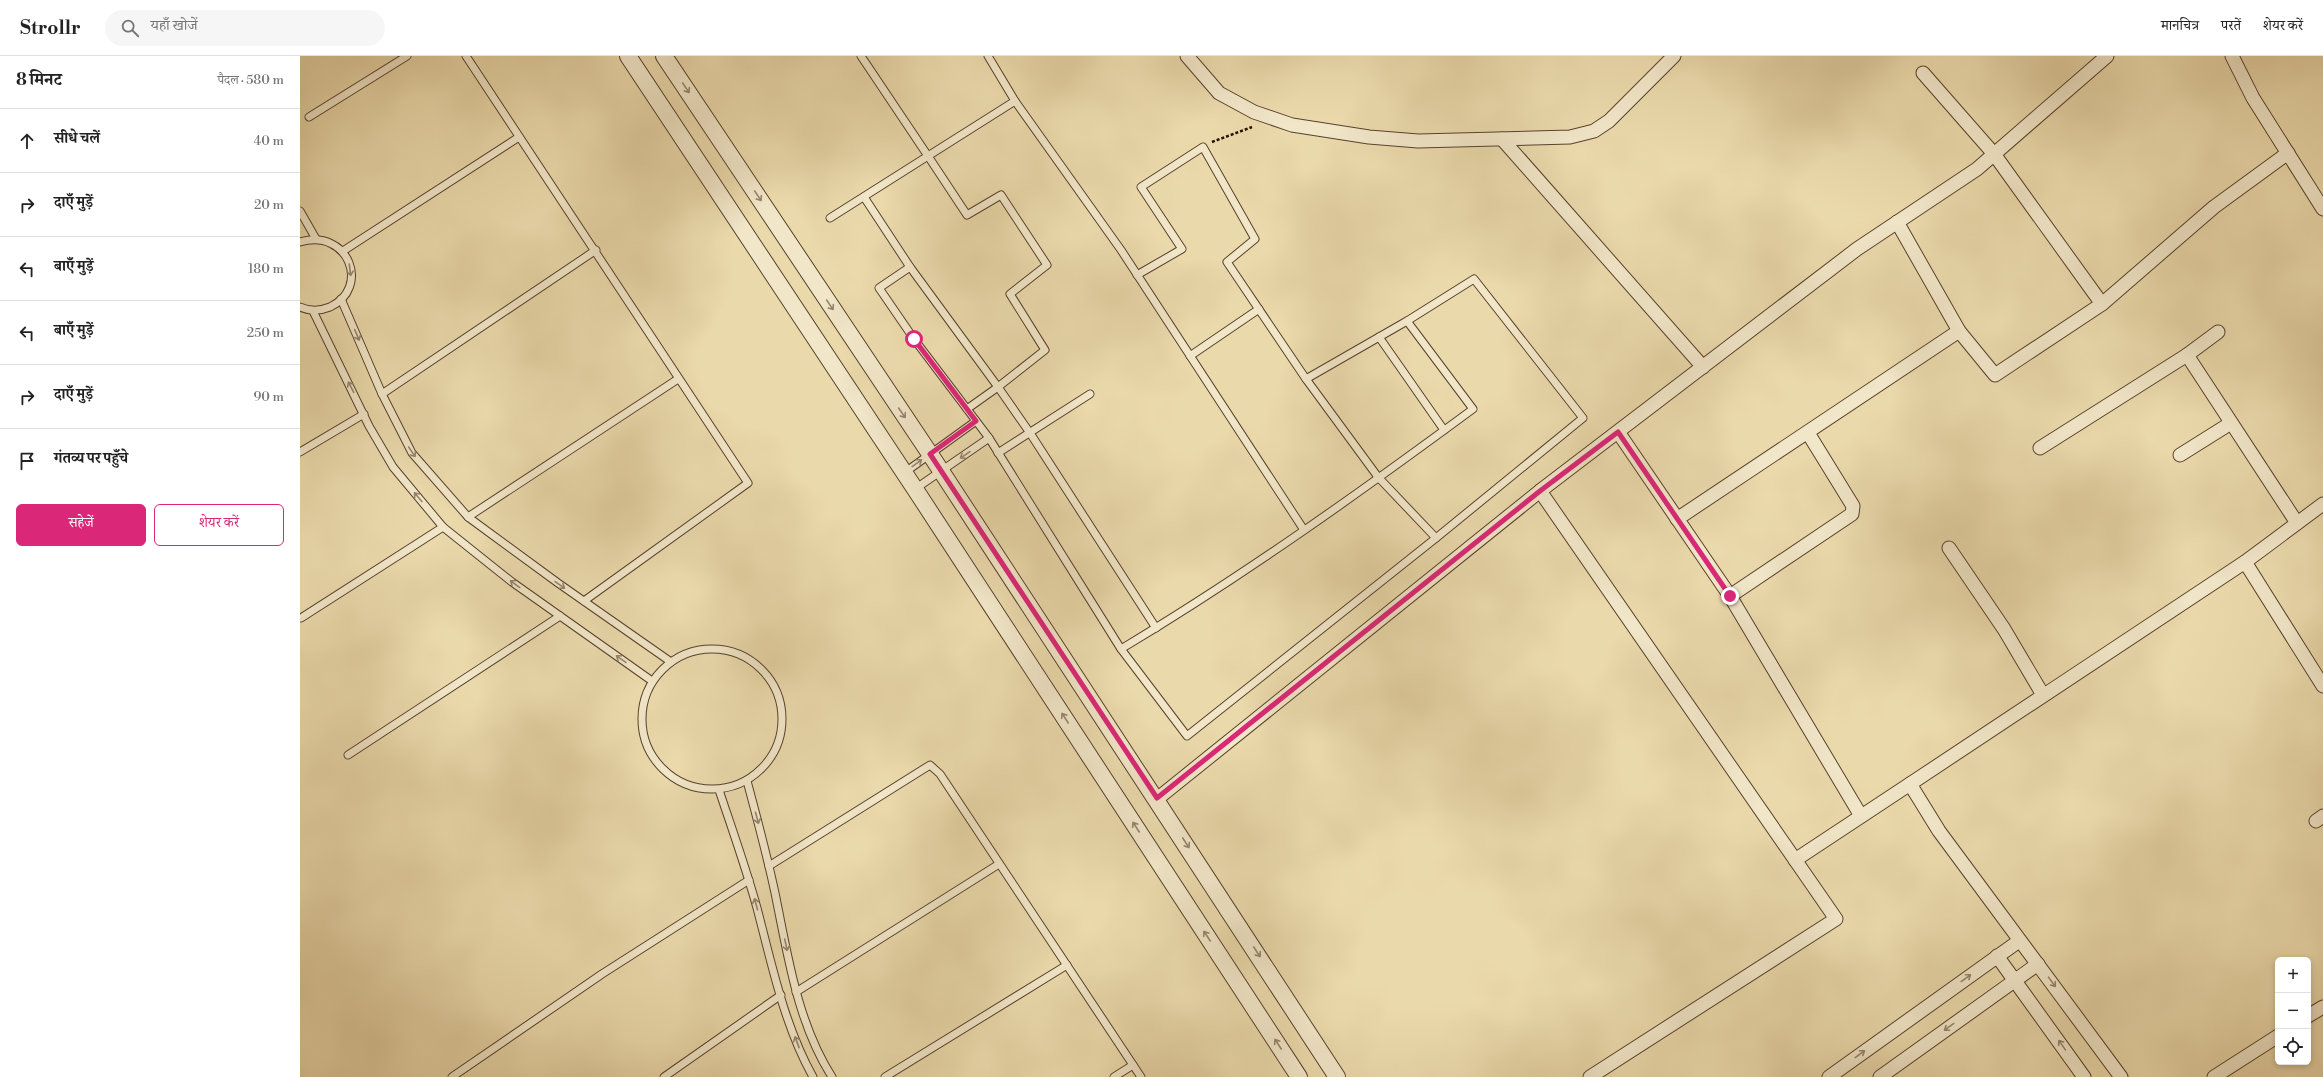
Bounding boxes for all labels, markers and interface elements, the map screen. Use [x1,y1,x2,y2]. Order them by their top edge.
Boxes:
search box [105,10,385,46]
text: Strollr [20,16,81,40]
text: यहाँ खोजें [151,16,198,35]
icon: search [119,17,141,39]
text: मानचित्र [2161,17,2199,35]
text: परतें [2221,17,2241,35]
text: शेयर करें [2263,17,2303,35]
text: 8 मिनट [16,69,62,91]
text: पैदल · 580 m [217,72,284,88]
one-way arrow [682,83,690,94]
text: सीधे चलें [54,129,100,148]
icon: ahead [16,130,38,152]
text: 40 m [254,133,284,149]
one-way arrow [754,191,762,202]
text: दाएँ मुड़ें [54,193,93,212]
icon: right [16,194,38,216]
text: 20 m [254,197,284,213]
text: बाएँ मुड़ें [54,257,94,276]
icon: left [16,258,38,280]
text: 180 m [248,261,284,277]
one-way arrow [346,263,354,276]
one-way arrow [826,299,834,310]
text: बाएँ मुड़ें [54,321,94,340]
icon: left [16,322,38,344]
text: 250 m [247,325,284,341]
one-way arrow [353,328,361,340]
route start [905,330,923,348]
one-way arrow [347,381,354,393]
text: दाएँ मुड़ें [54,385,93,404]
icon: right [16,386,38,408]
text: 90 m [253,389,284,405]
one-way arrow [898,407,907,418]
one-way arrow [409,446,417,458]
text: गंतव्य पर पहुँचे [54,449,128,468]
icon: arrive [16,450,38,472]
one-way arrow [960,451,971,459]
one-way arrow [912,459,923,467]
one-way arrow [414,492,423,503]
button: सहेजें [16,504,146,546]
button: शेयर करें [154,504,284,546]
one-way arrow [509,579,520,588]
one-way arrow [554,581,565,589]
route end [1721,587,1739,605]
one-way arrow [615,655,626,663]
one-way arrow [1061,713,1069,724]
one-way arrow [754,811,761,824]
one-way arrow [1132,822,1140,833]
one-way arrow [1182,837,1190,848]
one-way arrow [752,898,759,911]
one-way arrow [1203,930,1211,941]
one-way arrow [782,938,790,951]
one-way arrow [1253,946,1261,958]
map controls [2275,957,2311,1065]
button: + [2275,957,2311,993]
one-way arrow [1960,974,1971,982]
one-way arrow [2048,976,2056,987]
button: − [2275,993,2311,1029]
one-way arrow [1944,1023,1955,1031]
button: locate [2275,1029,2311,1065]
one-way arrow [792,1036,800,1048]
one-way arrow [1274,1039,1282,1050]
one-way arrow [2058,1040,2066,1051]
one-way arrow [1855,1050,1866,1058]

